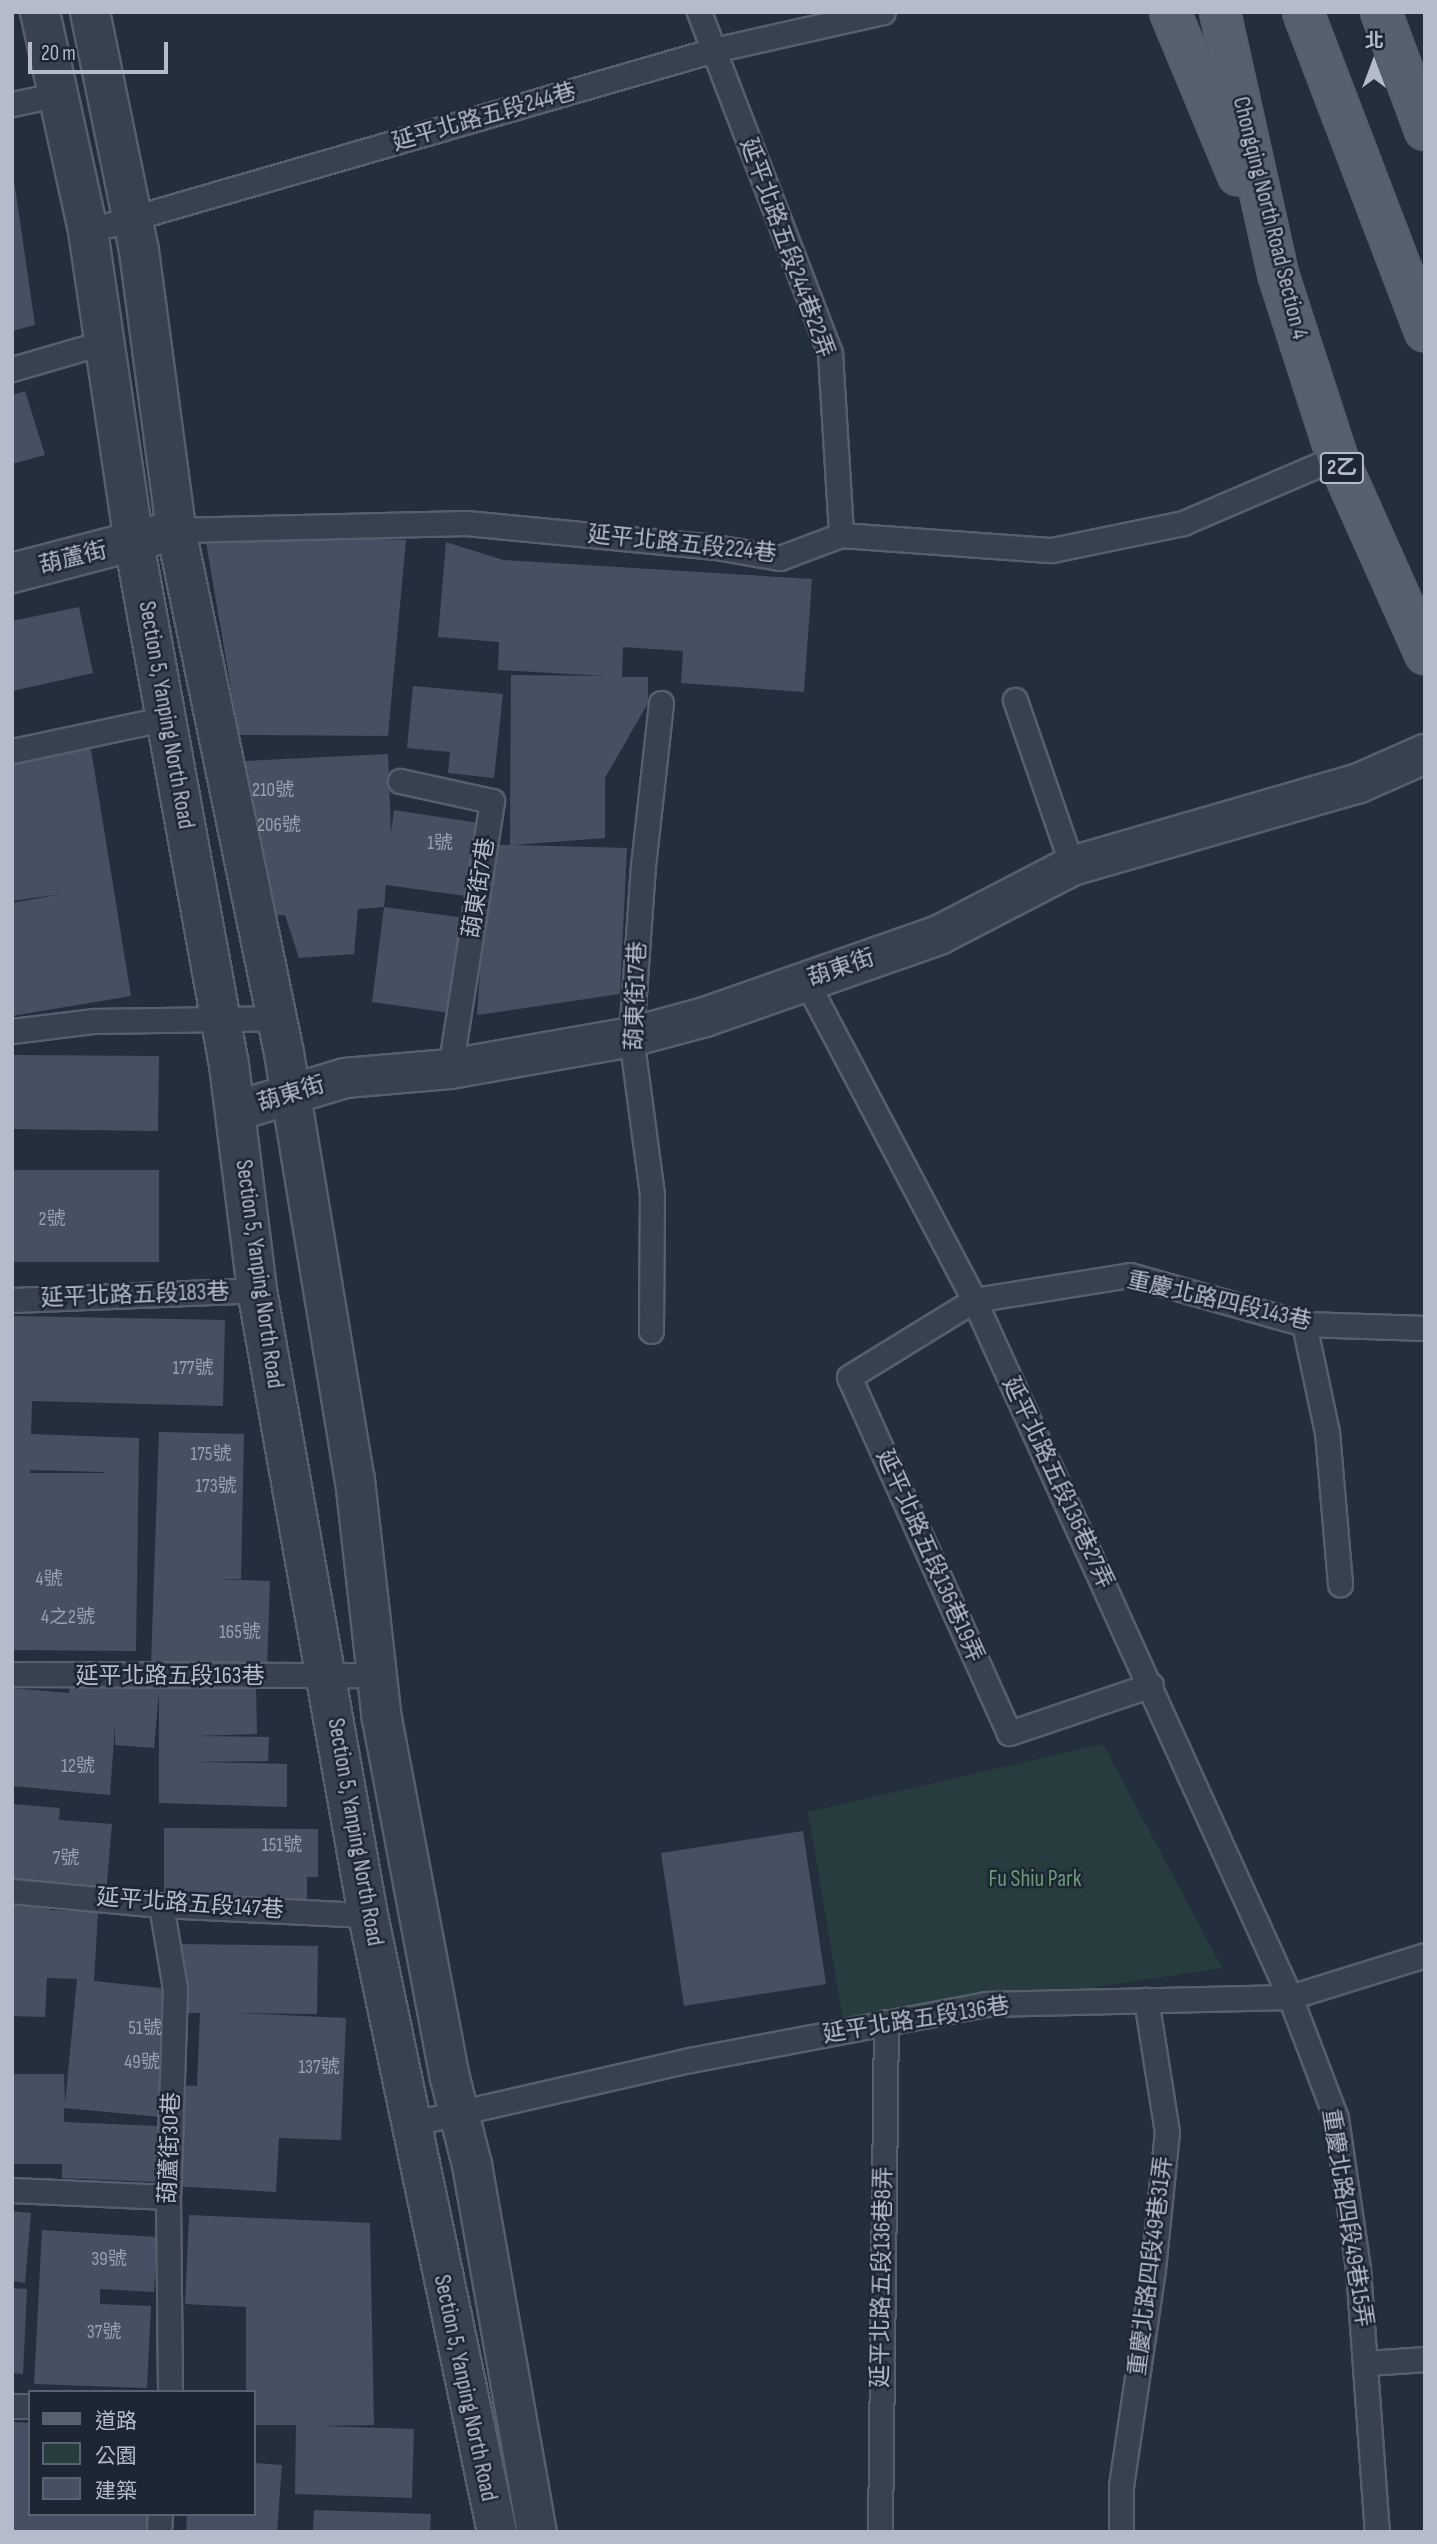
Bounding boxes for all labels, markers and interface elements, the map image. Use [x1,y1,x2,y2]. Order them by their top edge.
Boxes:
scale bar [32,28,172,72]
north arrow [1339,28,1409,98]
text: 北 [1364,30,1384,53]
text: 20 m [41,41,76,66]
street label: 延平北路五段244巷 [389,78,579,156]
street label: Chongqing North Road Section 4 [1227,94,1313,342]
street label: 延平北路五段244巷22弄 [734,134,840,362]
road number: 2乙 [1319,450,1365,486]
street label: 延平北路五段224巷 [586,520,778,568]
street label: 葫蘆街 [36,536,110,580]
street label: Section 5, Yanping North Road [132,599,200,831]
house number: 210號 [252,780,294,802]
house number: 206號 [257,815,301,837]
house number: 1號 [427,833,453,855]
street label: 葫東街7巷 [457,836,501,940]
street label: 葫東街17巷 [620,941,652,1051]
street label: 葫東街 [804,944,878,992]
street label: 葫東街 [254,1071,328,1117]
street label: Section 5, Yanping North Road [229,1158,289,1390]
house number: 2號 [39,1209,65,1231]
street label: 重慶北路四段143巷 [1124,1266,1314,1336]
street label: 延平北路五段183巷 [40,1278,230,1312]
house number: 177號 [173,1358,213,1380]
street label: 延平北路五段136巷27弄 [997,1373,1119,1593]
house number: 175號 [191,1444,231,1466]
street label: 延平北路五段136巷19弄 [871,1445,989,1667]
house number: 173號 [195,1476,237,1498]
house number: 4號 [36,1569,62,1591]
house number: 4之2號 [41,1607,95,1629]
house number: 165號 [219,1622,261,1644]
street label: 延平北路五段163巷 [76,1662,264,1690]
street label: Section 5, Yanping North Road [321,1716,389,1948]
house number: 12號 [61,1756,95,1778]
house number: 151號 [262,1835,302,1857]
house number: 7號 [53,1848,79,1870]
park label: Fu Shiu Park [989,1865,1081,1893]
street label: 延平北路五段147巷 [95,1884,285,1924]
street label: 延平北路五段136巷 [821,1992,1011,2048]
house number: 51號 [128,2018,162,2040]
house number: 49號 [124,2052,160,2074]
house number: 137號 [298,2057,340,2079]
street label: 葫蘆街30巷 [154,2092,186,2204]
street label: 重慶北路四段49巷15弄 [1316,2107,1378,2329]
street label: 重慶北路四段49巷31弄 [1124,2154,1178,2378]
street label: 延平北路五段136巷8弄 [866,2166,898,2388]
house number: 39號 [91,2249,127,2271]
street label: Section 5, Yanping North Road [428,2272,502,2504]
house number: 37號 [87,2322,121,2344]
legend [28,2390,256,2516]
text: 道路 [95,2409,137,2434]
text: 公園 [95,2444,137,2469]
text: 建築 [95,2479,137,2504]

